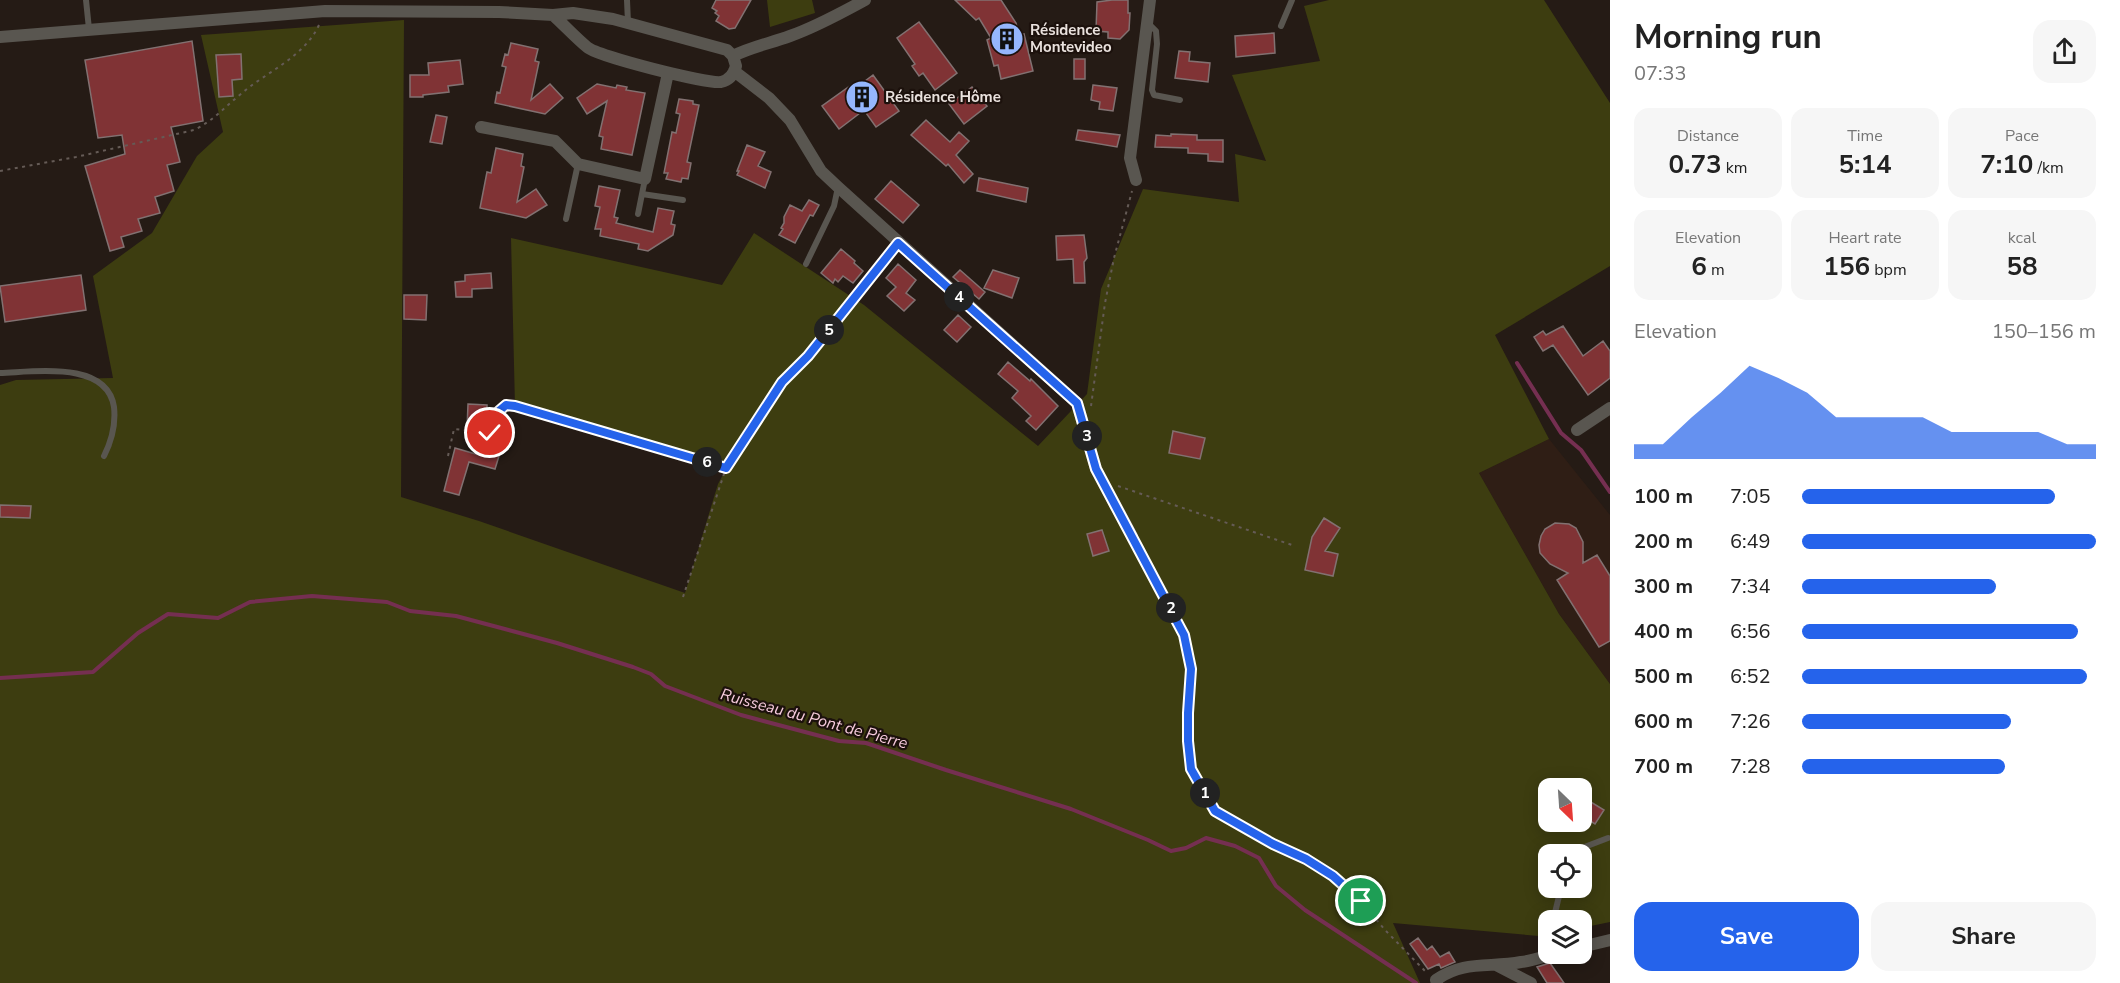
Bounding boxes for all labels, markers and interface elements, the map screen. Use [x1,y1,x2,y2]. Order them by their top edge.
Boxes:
text: Morning run [1634,15,1822,60]
place label: Résidence Montevideo [1030,20,1112,57]
button: share [2033,20,2096,83]
building icon: Résidence Montevideo [989,21,1025,57]
text: 07:33 [1634,60,1687,87]
building icon: Résidence Hôme [844,79,880,115]
place label: Résidence Hôme [885,87,1001,107]
text: Distance [1677,125,1739,147]
text: Time [1847,125,1883,147]
text: Pace [2005,125,2039,147]
text: 0.73 [1668,147,1722,182]
text: 5:14 [1838,147,1892,182]
text: 7:10 [1980,147,2033,182]
text: km [1722,157,1748,179]
text: /km [2033,157,2064,179]
text: Elevation [1675,227,1741,249]
text: Heart rate [1828,227,1902,249]
text: kcal [2008,227,2036,249]
text: 6 [1691,249,1707,284]
text: 156 [1823,249,1870,284]
text: 58 [2006,249,2038,284]
text: m [1707,259,1725,281]
text: bpm [1870,259,1907,281]
pin: 4 [944,282,974,312]
text: 4 [954,286,964,308]
pin: 5 [814,315,844,345]
text: Elevation [1634,318,1717,345]
text: 150–156 m [1992,318,2096,345]
text: 5 [824,319,834,341]
pin [464,407,515,458]
icon: check [473,416,506,449]
pin: 3 [1072,421,1102,451]
text: 3 [1082,425,1092,447]
pin: 6 [692,447,722,477]
text: 6 [702,451,712,473]
text: 100 m [1634,483,1693,510]
text: 7:05 [1730,483,1771,510]
text: 200 m [1634,528,1693,555]
text: 6:49 [1730,528,1771,555]
text: 300 m [1634,573,1693,600]
text: 7:34 [1730,573,1771,600]
pin: 2 [1156,593,1186,623]
text: 2 [1166,597,1176,619]
text: 400 m [1634,618,1693,645]
text: 6:56 [1730,618,1771,645]
text: 500 m [1634,663,1693,690]
text: 6:52 [1730,663,1771,690]
water label: Ruisseau du Pont de Pierre [718,683,910,755]
text: 600 m [1634,708,1693,735]
text: 7:26 [1730,708,1771,735]
text: 700 m [1634,753,1693,780]
text: 7:28 [1730,753,1771,780]
pin: 1 [1190,778,1220,808]
north arrow [1538,778,1592,832]
map controls [1538,778,1592,964]
text: 1 [1200,782,1210,804]
button: locate [1538,844,1592,898]
pin [1335,875,1386,926]
icon: arrive [1344,884,1377,917]
button: Save [1634,902,1859,971]
button: Share [1871,902,2096,971]
button: layers [1538,910,1592,964]

